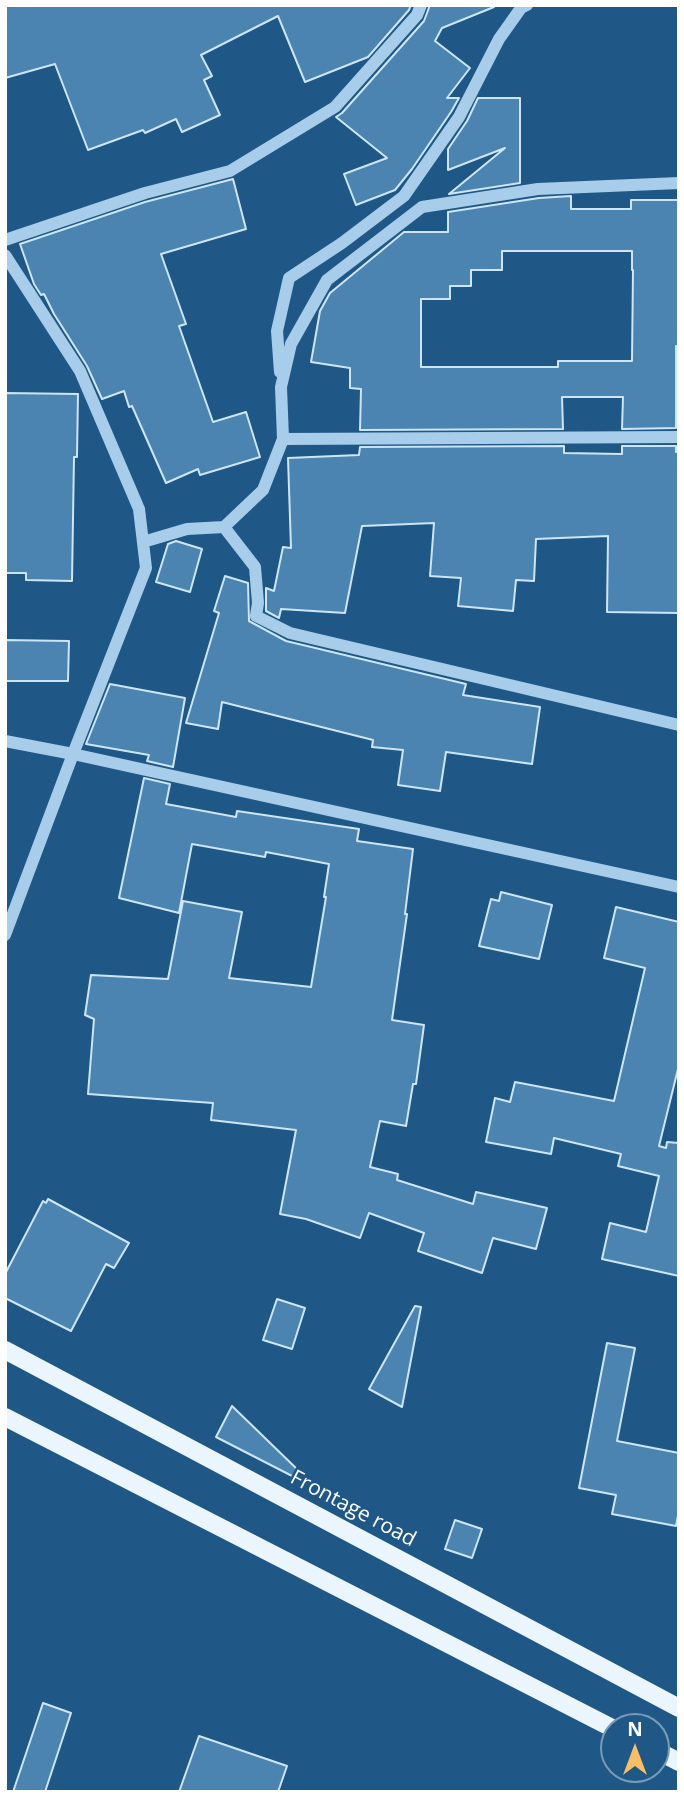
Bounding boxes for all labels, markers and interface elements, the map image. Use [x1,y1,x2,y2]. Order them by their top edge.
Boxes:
street label: Frontage road [286,1465,420,1553]
north arrow [600,1713,670,1783]
text: N [627,1716,643,1742]

